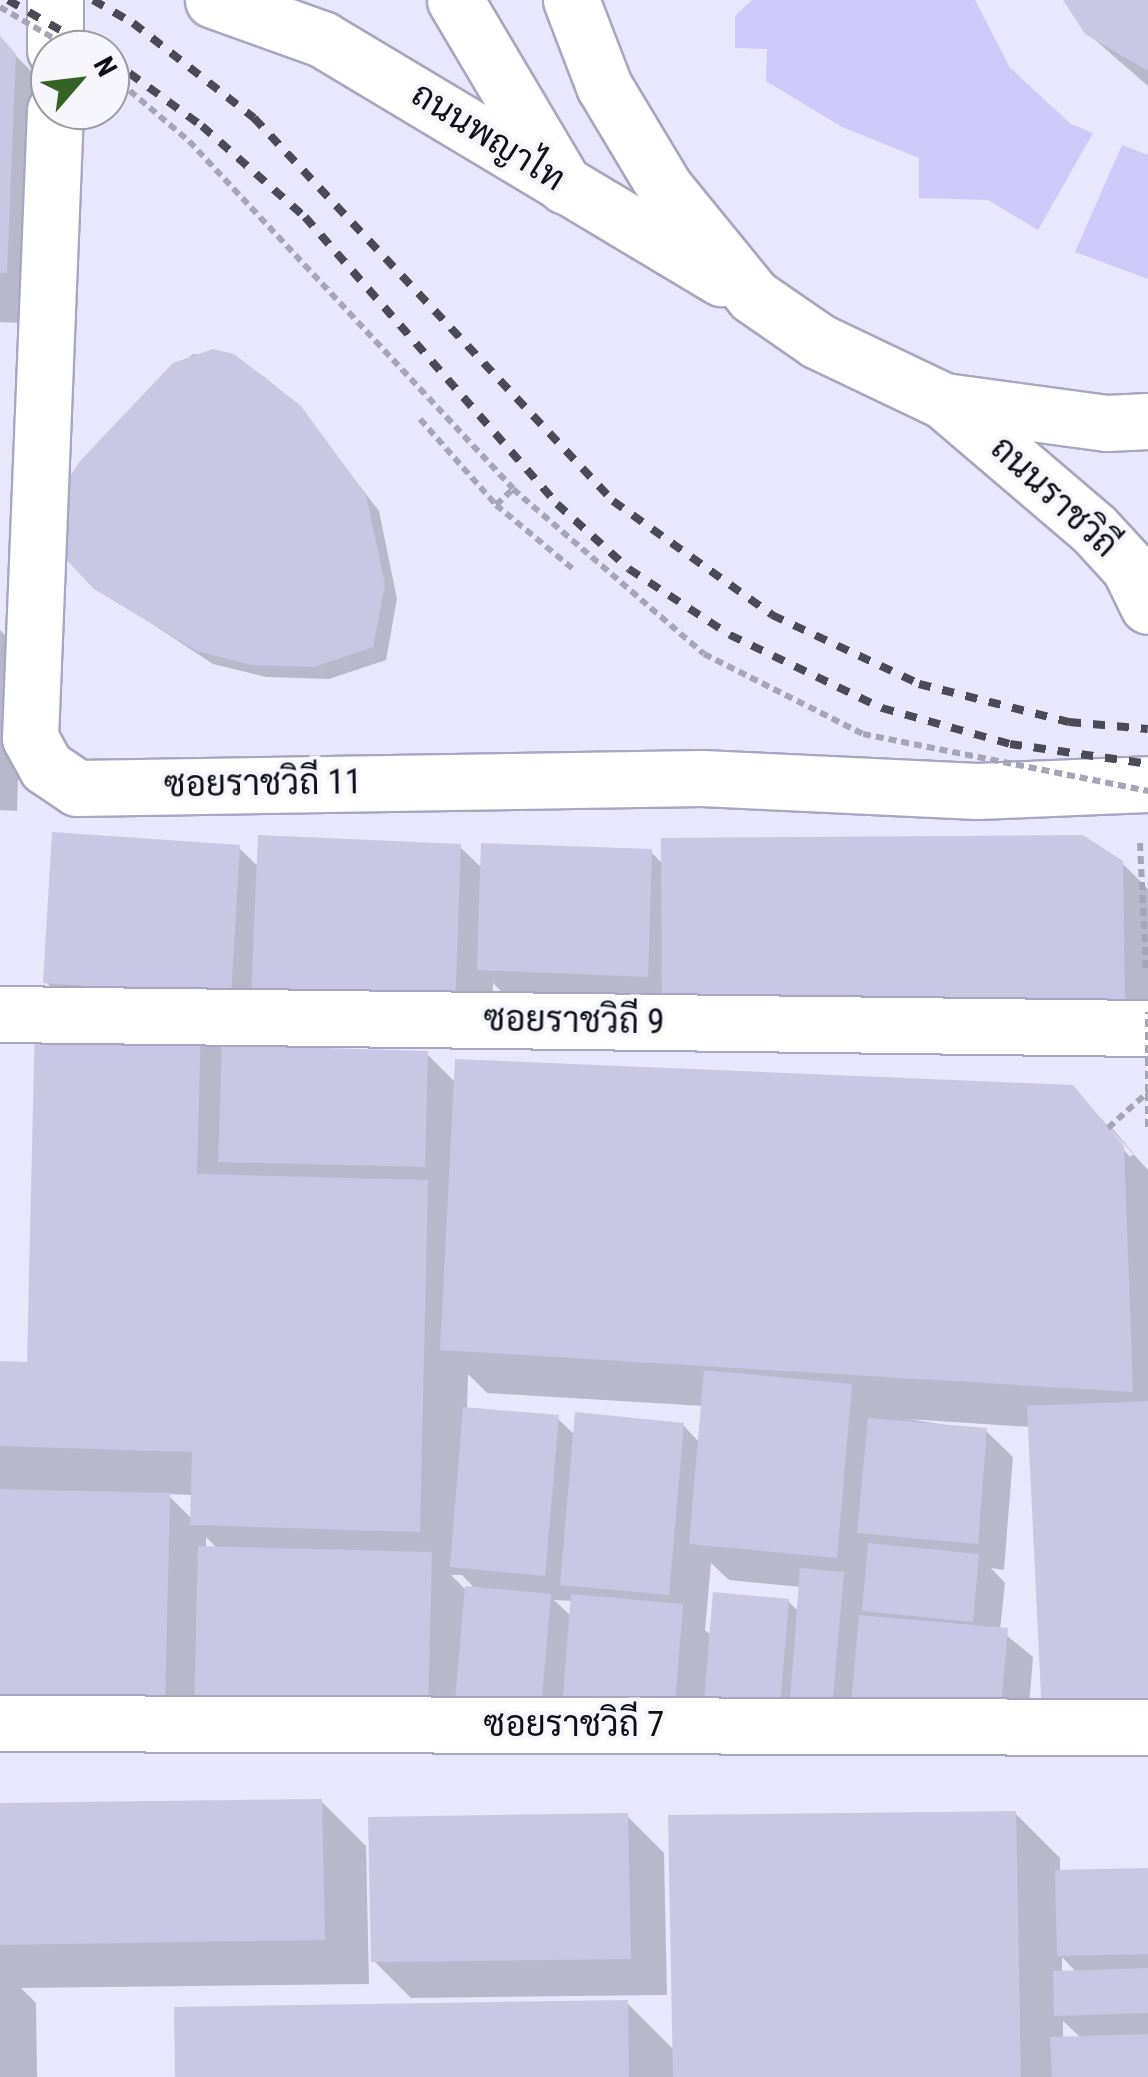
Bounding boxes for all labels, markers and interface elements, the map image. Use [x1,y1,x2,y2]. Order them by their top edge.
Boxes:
north arrow [30,30,130,130]
text: N [87,51,124,82]
street label: ถนนพญาไท [404,73,572,201]
street label: ถนนราชวิถี [982,428,1126,566]
street label: ซอยราชวิถี 11 [164,761,362,807]
street label: ซอยราชวิถี 9 [483,998,665,1044]
street label: ซอยราชวิถี 7 [484,1704,664,1746]

